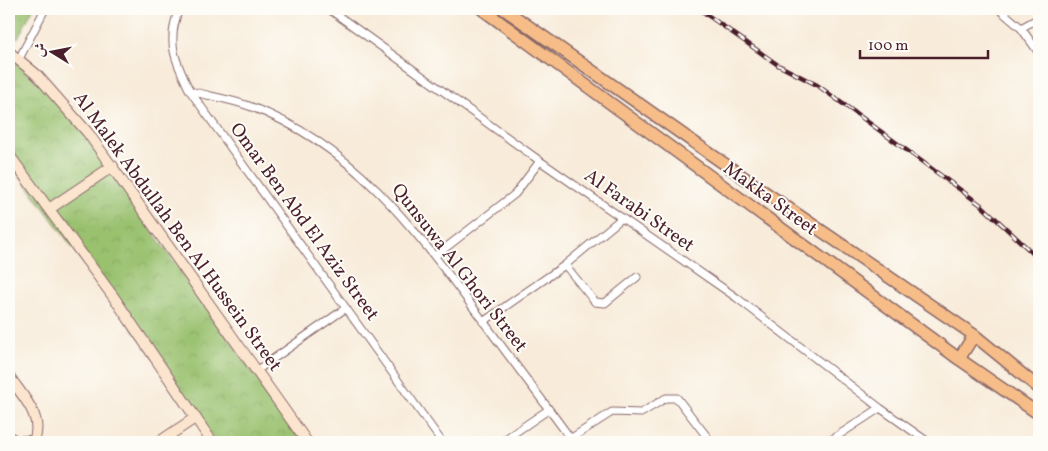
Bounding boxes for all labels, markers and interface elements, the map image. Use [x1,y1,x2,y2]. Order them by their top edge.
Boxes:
north arrow [28,28,78,78]
scale bar [860,28,988,60]
text: 100 m [868,36,908,57]
text: ش [30,41,51,58]
street label: Al Malek Abdullah Ben Al Hussein Street [67,87,288,377]
street label: Omar Ben Abd El Aziz Street [223,118,385,327]
street label: Makka Street [717,156,823,242]
street label: Al Farabi Street [579,163,700,259]
street label: Qunsuwa Al Ghori Street [385,178,533,358]

